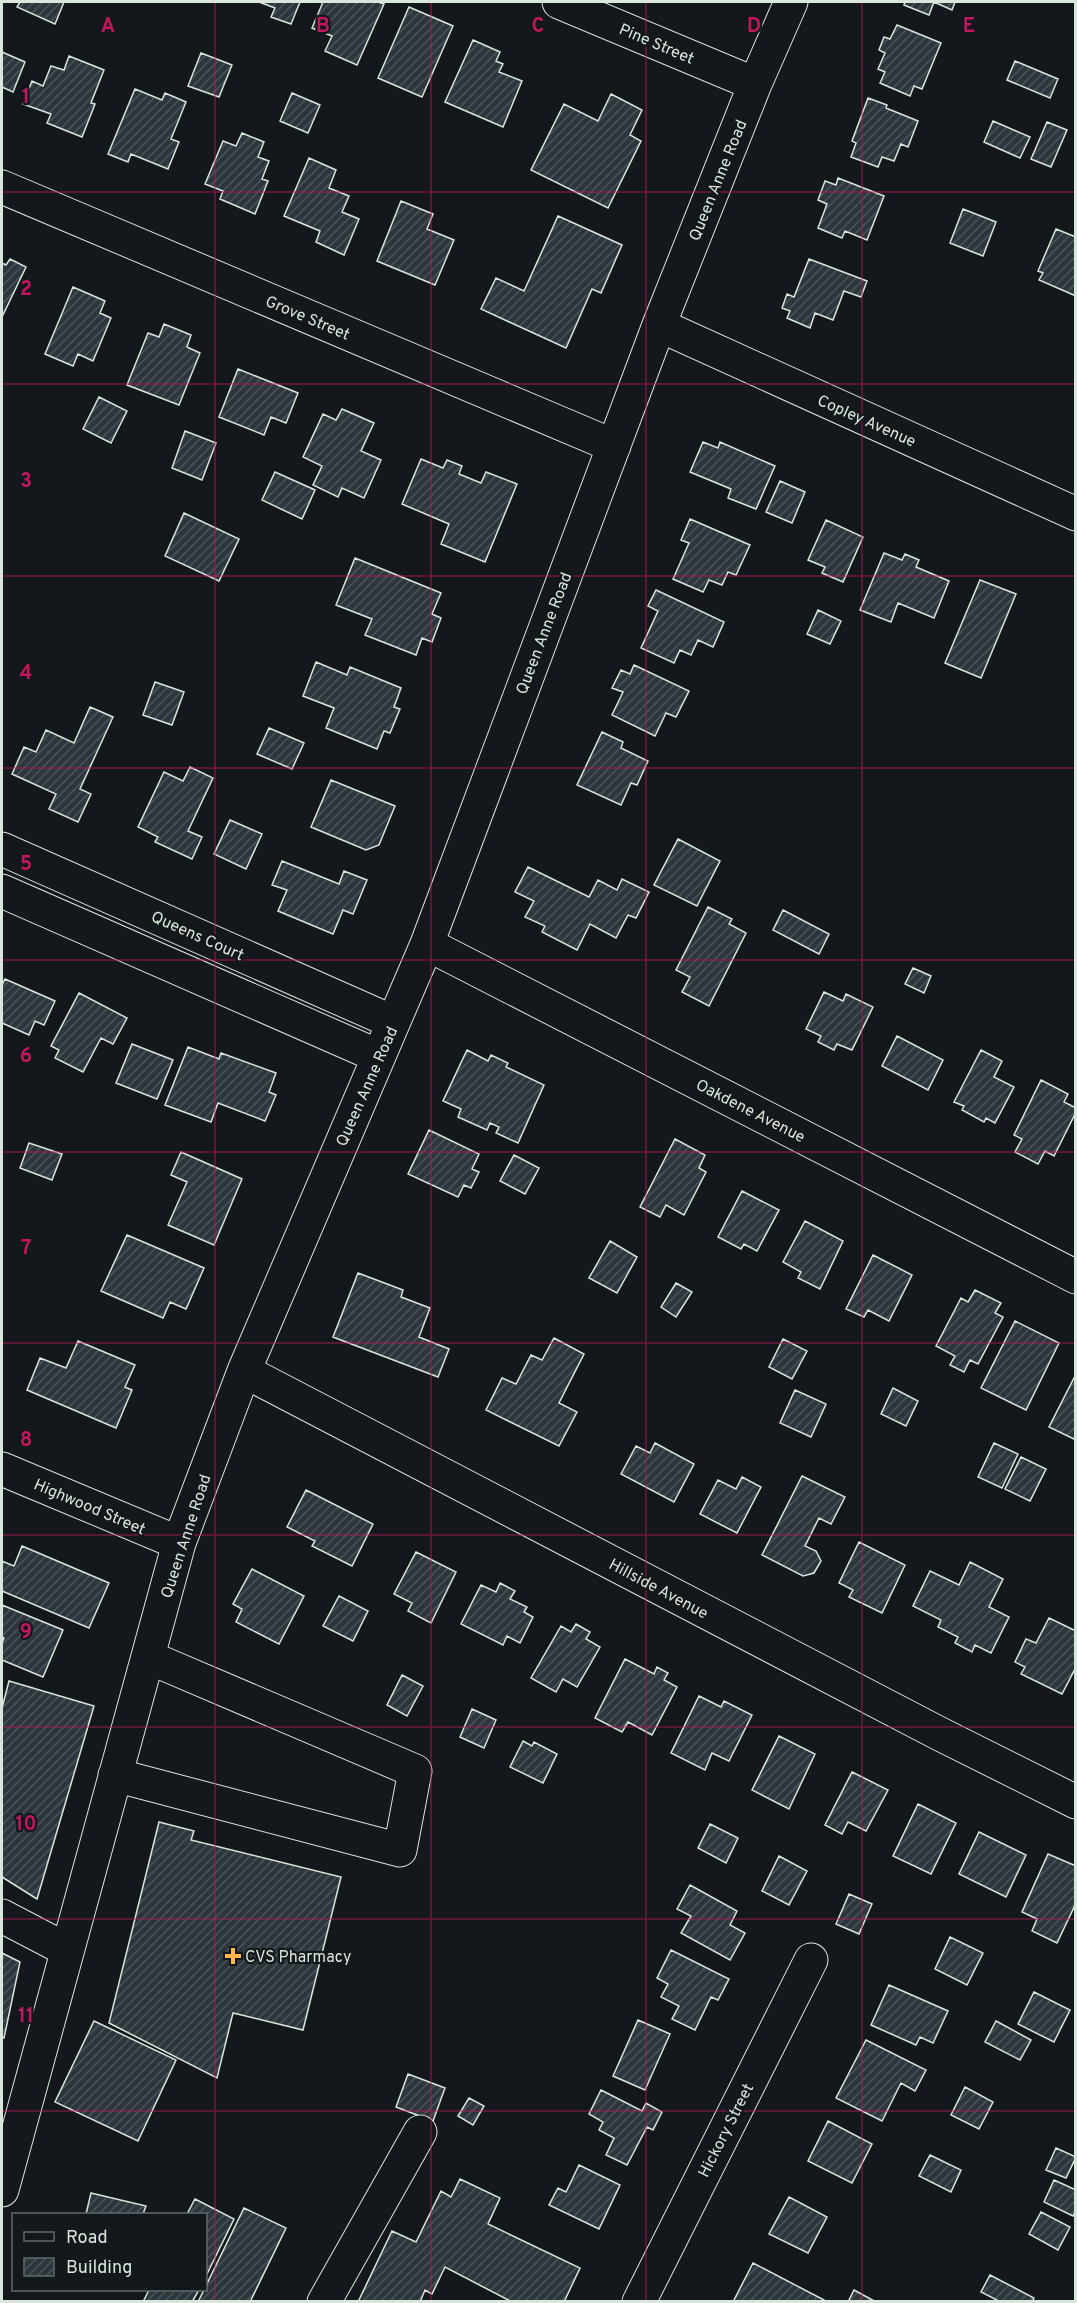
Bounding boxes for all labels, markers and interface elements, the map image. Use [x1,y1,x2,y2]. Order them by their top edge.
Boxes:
text: A [101,14,115,40]
text: B [316,14,330,40]
text: C [532,14,544,40]
text: D [747,14,761,40]
text: E [963,14,975,40]
street label: Pine Street [616,20,697,70]
text: 1 [22,85,30,111]
street label: Queen Anne Road [685,117,752,244]
text: 2 [20,277,32,303]
street label: Grove Street [262,292,353,346]
street label: Copley Avenue [814,391,919,452]
text: 3 [20,469,32,495]
street label: Queen Anne Road [512,570,577,698]
text: 4 [20,661,32,687]
text: 5 [20,852,32,878]
street label: Queens Court [148,907,247,966]
street label: Queen Anne Road [332,1024,403,1150]
text: 6 [20,1044,32,1070]
street label: Oakdene Avenue [692,1076,808,1148]
text: 7 [21,1236,31,1262]
text: 8 [20,1428,32,1454]
street label: Queen Anne Road [157,1472,216,1601]
street label: Highwood Street [30,1475,148,1540]
street label: Hillside Avenue [605,1555,711,1624]
text: 9 [20,1620,32,1646]
text: 10 [15,1812,37,1838]
place label: CVS Pharmacy [245,1948,351,1968]
marker: CVS Pharmacy [226,1949,240,1963]
text: 11 [18,2004,34,2030]
street label: Hickory Street [695,2081,759,2181]
legend [12,2213,207,2291]
text: Road [66,2227,108,2250]
text: Building [66,2257,132,2280]

